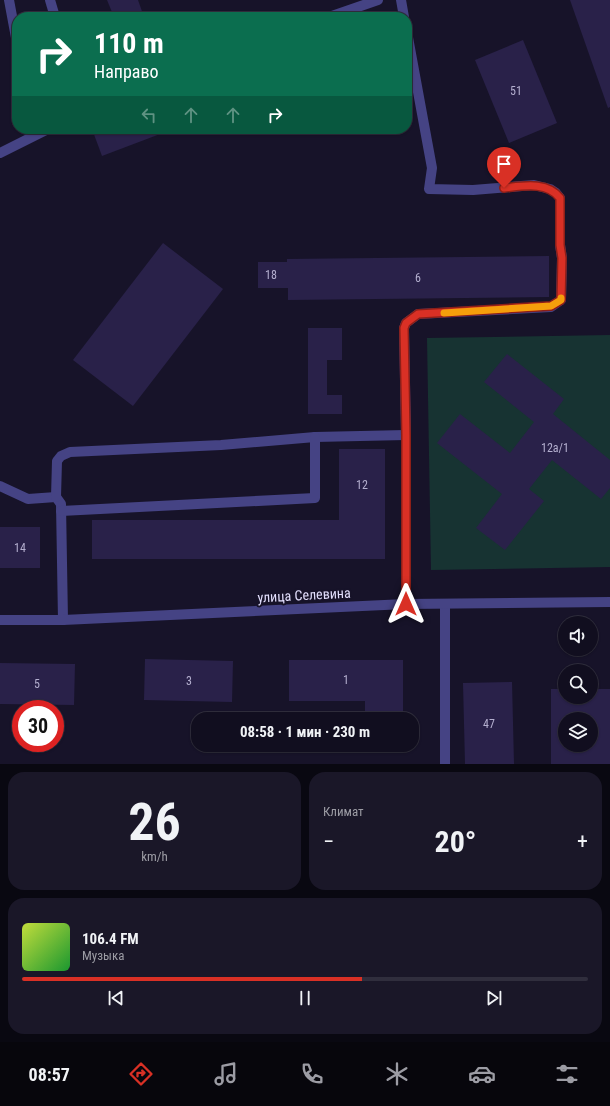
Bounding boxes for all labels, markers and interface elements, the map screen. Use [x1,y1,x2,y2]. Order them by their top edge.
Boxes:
text: 110 m [94,27,164,60]
icon: right [28,28,80,80]
text: Направо [94,61,159,82]
house number: 51 [510,84,522,98]
icon: left [138,104,160,126]
icon: ahead [180,104,202,126]
icon: ahead [222,104,244,126]
icon: right [264,104,286,126]
pin [487,147,521,188]
icon: arrive [493,153,515,175]
house number: 18 [265,268,277,282]
house number: 6 [415,271,421,285]
house number: 12а/1 [541,441,569,455]
house number: 12 [356,478,368,492]
house number: 14 [14,541,26,555]
position arrow [385,583,427,625]
street label: улица Селевина [257,585,351,605]
map controls [558,616,598,752]
button: sound [558,616,598,656]
button: search [558,664,598,704]
house number: 1 [343,673,349,687]
house number: 3 [186,674,192,688]
house number: 5 [34,677,40,691]
speed limit sign: 30 [12,700,64,752]
button: layers [558,712,598,752]
house number: 47 [483,717,495,731]
text: 08:58 · 1 мин · 230 m [240,723,370,741]
text: 26 [128,792,181,853]
text: Климат [323,804,364,819]
text: 20° [435,824,477,859]
text: − [323,829,334,854]
text: + [577,829,588,854]
text: km/h [141,849,168,864]
text: 106.4 FM [82,930,139,948]
text: Музыка [82,948,124,963]
icon: previous [105,987,127,1009]
icon: pause [294,987,316,1009]
icon: next [483,987,505,1009]
icon: directions [127,1060,155,1088]
icon: music [212,1060,240,1088]
icon: phone [298,1060,326,1088]
icon: climate [383,1060,411,1088]
icon: car [468,1060,496,1088]
icon: filters [553,1060,581,1088]
text: 08:57 [29,1064,70,1085]

